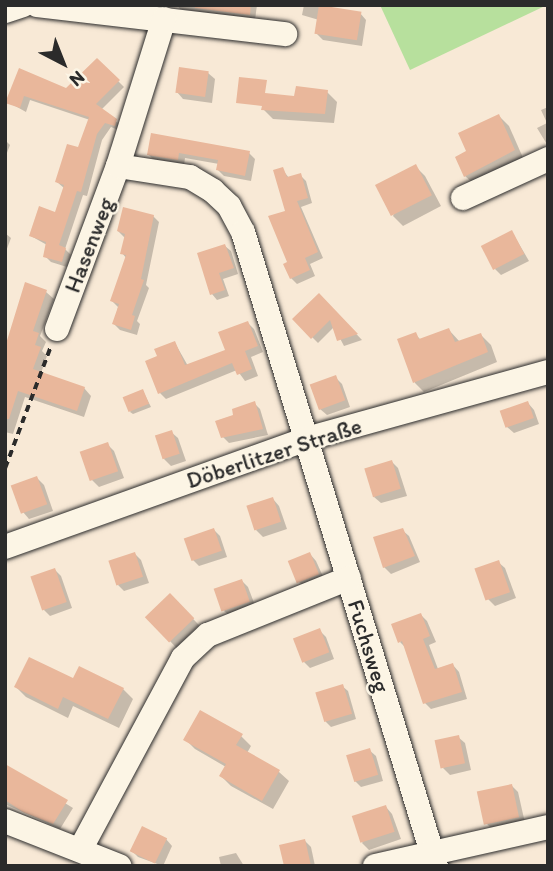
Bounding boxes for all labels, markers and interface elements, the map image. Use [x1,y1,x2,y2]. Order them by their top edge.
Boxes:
north arrow [28,28,98,98]
text: N [65,66,90,92]
street label: Hasenweg [58,193,120,297]
street label: Döberlitzer Straße [183,412,365,494]
street label: Fuchsweg [342,596,396,696]

